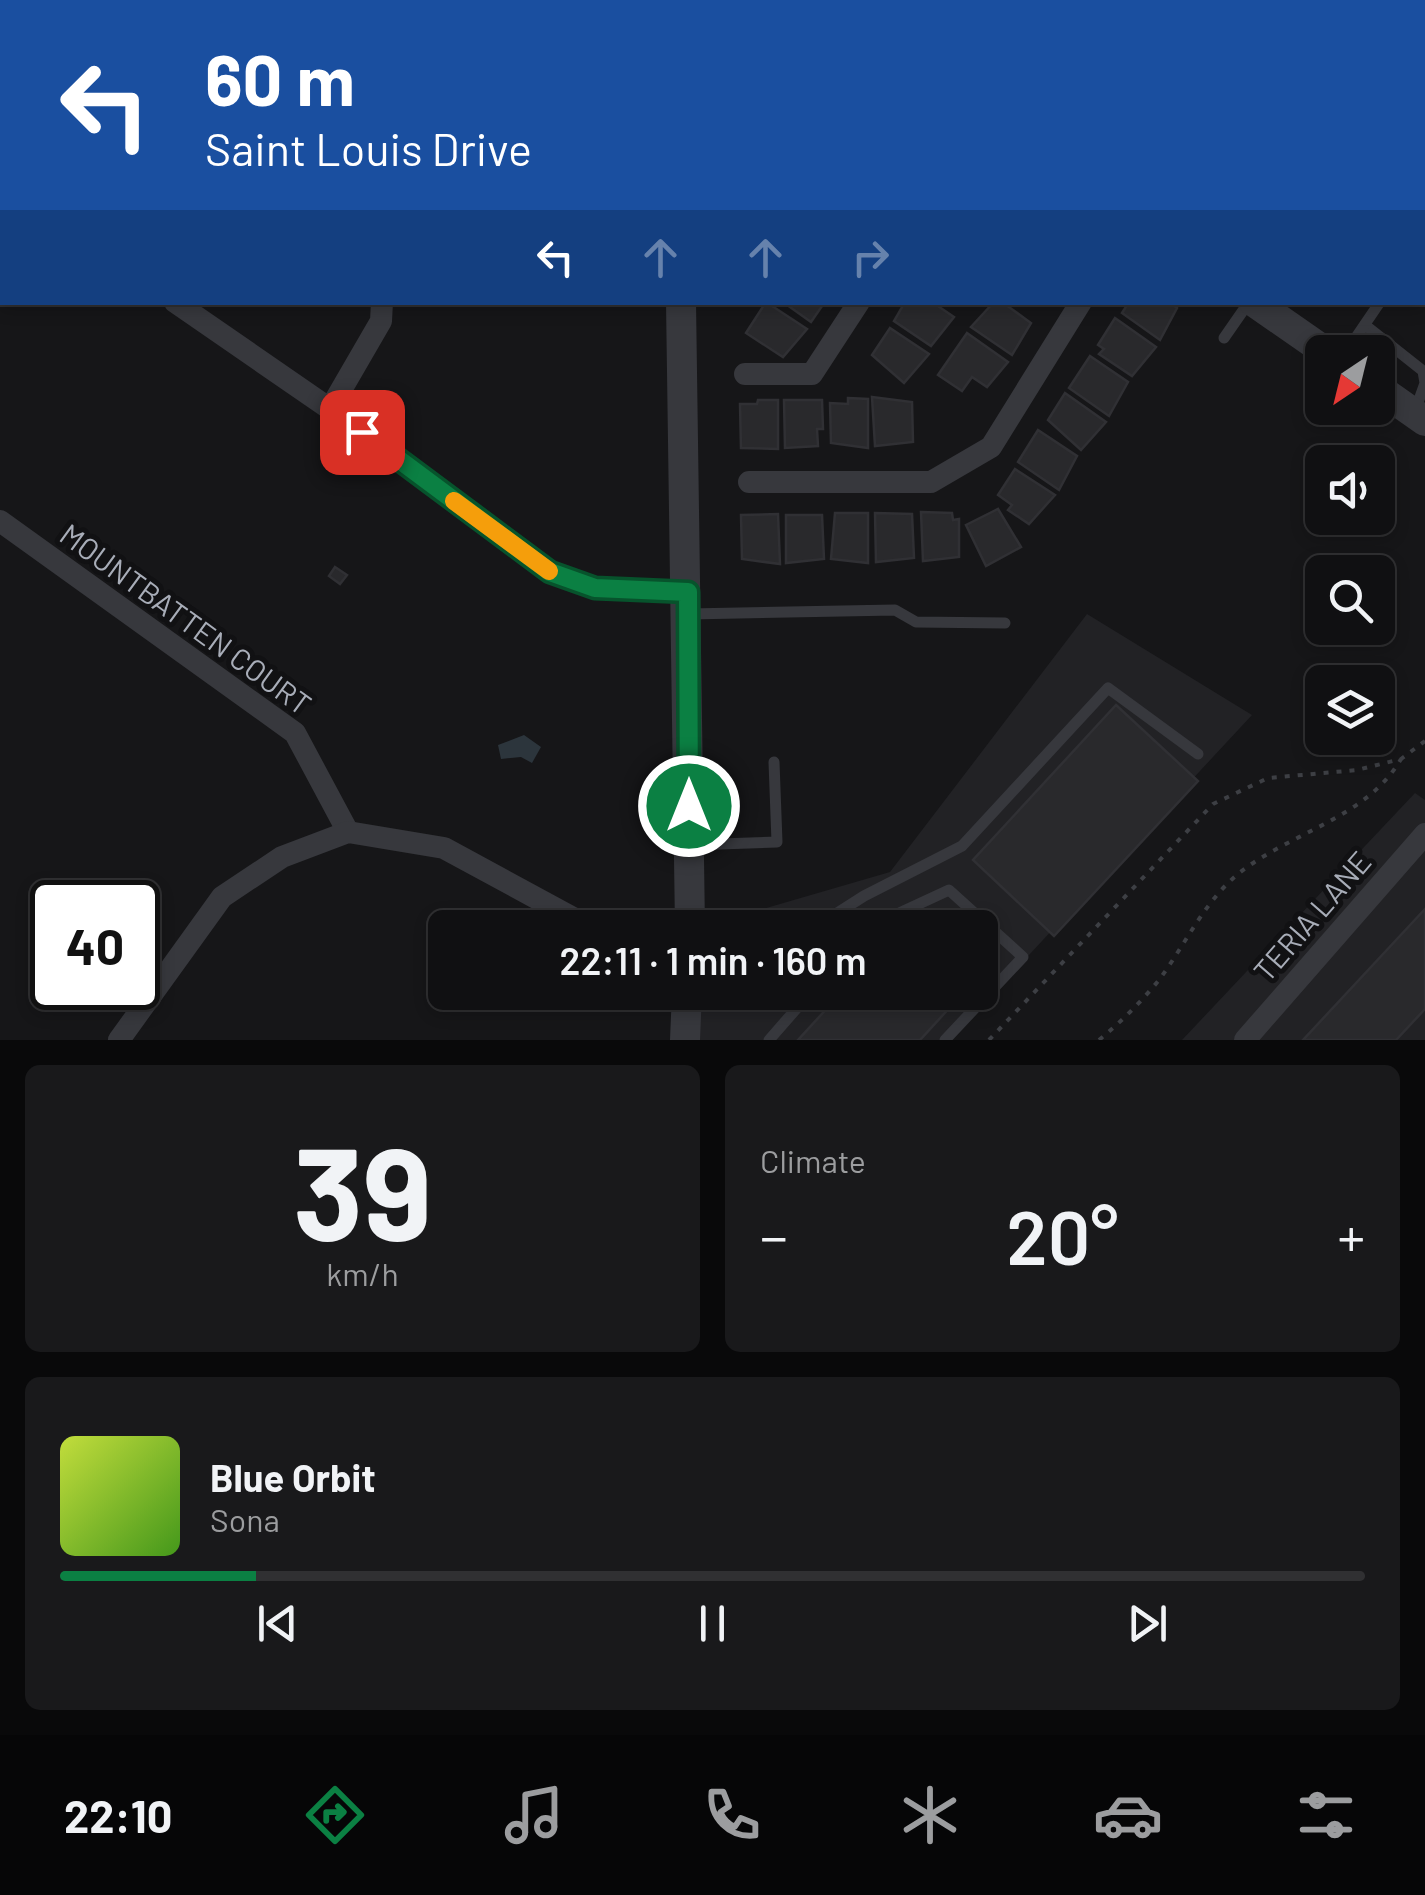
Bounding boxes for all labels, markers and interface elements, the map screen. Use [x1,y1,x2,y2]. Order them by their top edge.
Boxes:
text: 60 m [205,36,355,120]
icon: left [40,40,170,170]
text: Saint Louis Drive [205,121,532,175]
icon: left [528,230,583,285]
icon: ahead [633,230,688,285]
icon: ahead [738,230,793,285]
icon: right [843,230,898,285]
north arrow [1305,335,1395,425]
map controls [1305,335,1395,755]
pin [320,390,405,475]
icon: arrive [335,405,390,460]
button: sound [1305,445,1395,535]
street label: MOUNTBATTEN COURT [54,515,319,722]
button: search [1305,555,1395,645]
button: layers [1305,665,1395,755]
position arrow [637,754,741,858]
street label: TERIA LANE [1245,843,1378,988]
speed limit sign: 40 [30,880,160,1010]
text: 22:11 · 1 min · 160 m [559,937,867,983]
text: 39 [293,1111,432,1267]
text: Climate [760,1141,866,1179]
text: 20° [1006,1190,1119,1280]
text: − [760,1202,788,1268]
text: + [1337,1202,1365,1268]
text: km/h [326,1254,399,1292]
text: Blue Orbit [210,1454,376,1500]
text: Sona [210,1500,280,1538]
icon: previous [250,1596,305,1651]
icon: pause [685,1596,740,1651]
icon: next [1120,1596,1175,1651]
icon: directions [300,1780,370,1850]
icon: music [499,1780,569,1850]
icon: phone [697,1780,767,1850]
icon: climate [895,1780,965,1850]
icon: car [1093,1780,1163,1850]
icon: filters [1291,1780,1361,1850]
text: 22:10 [64,1788,172,1842]

